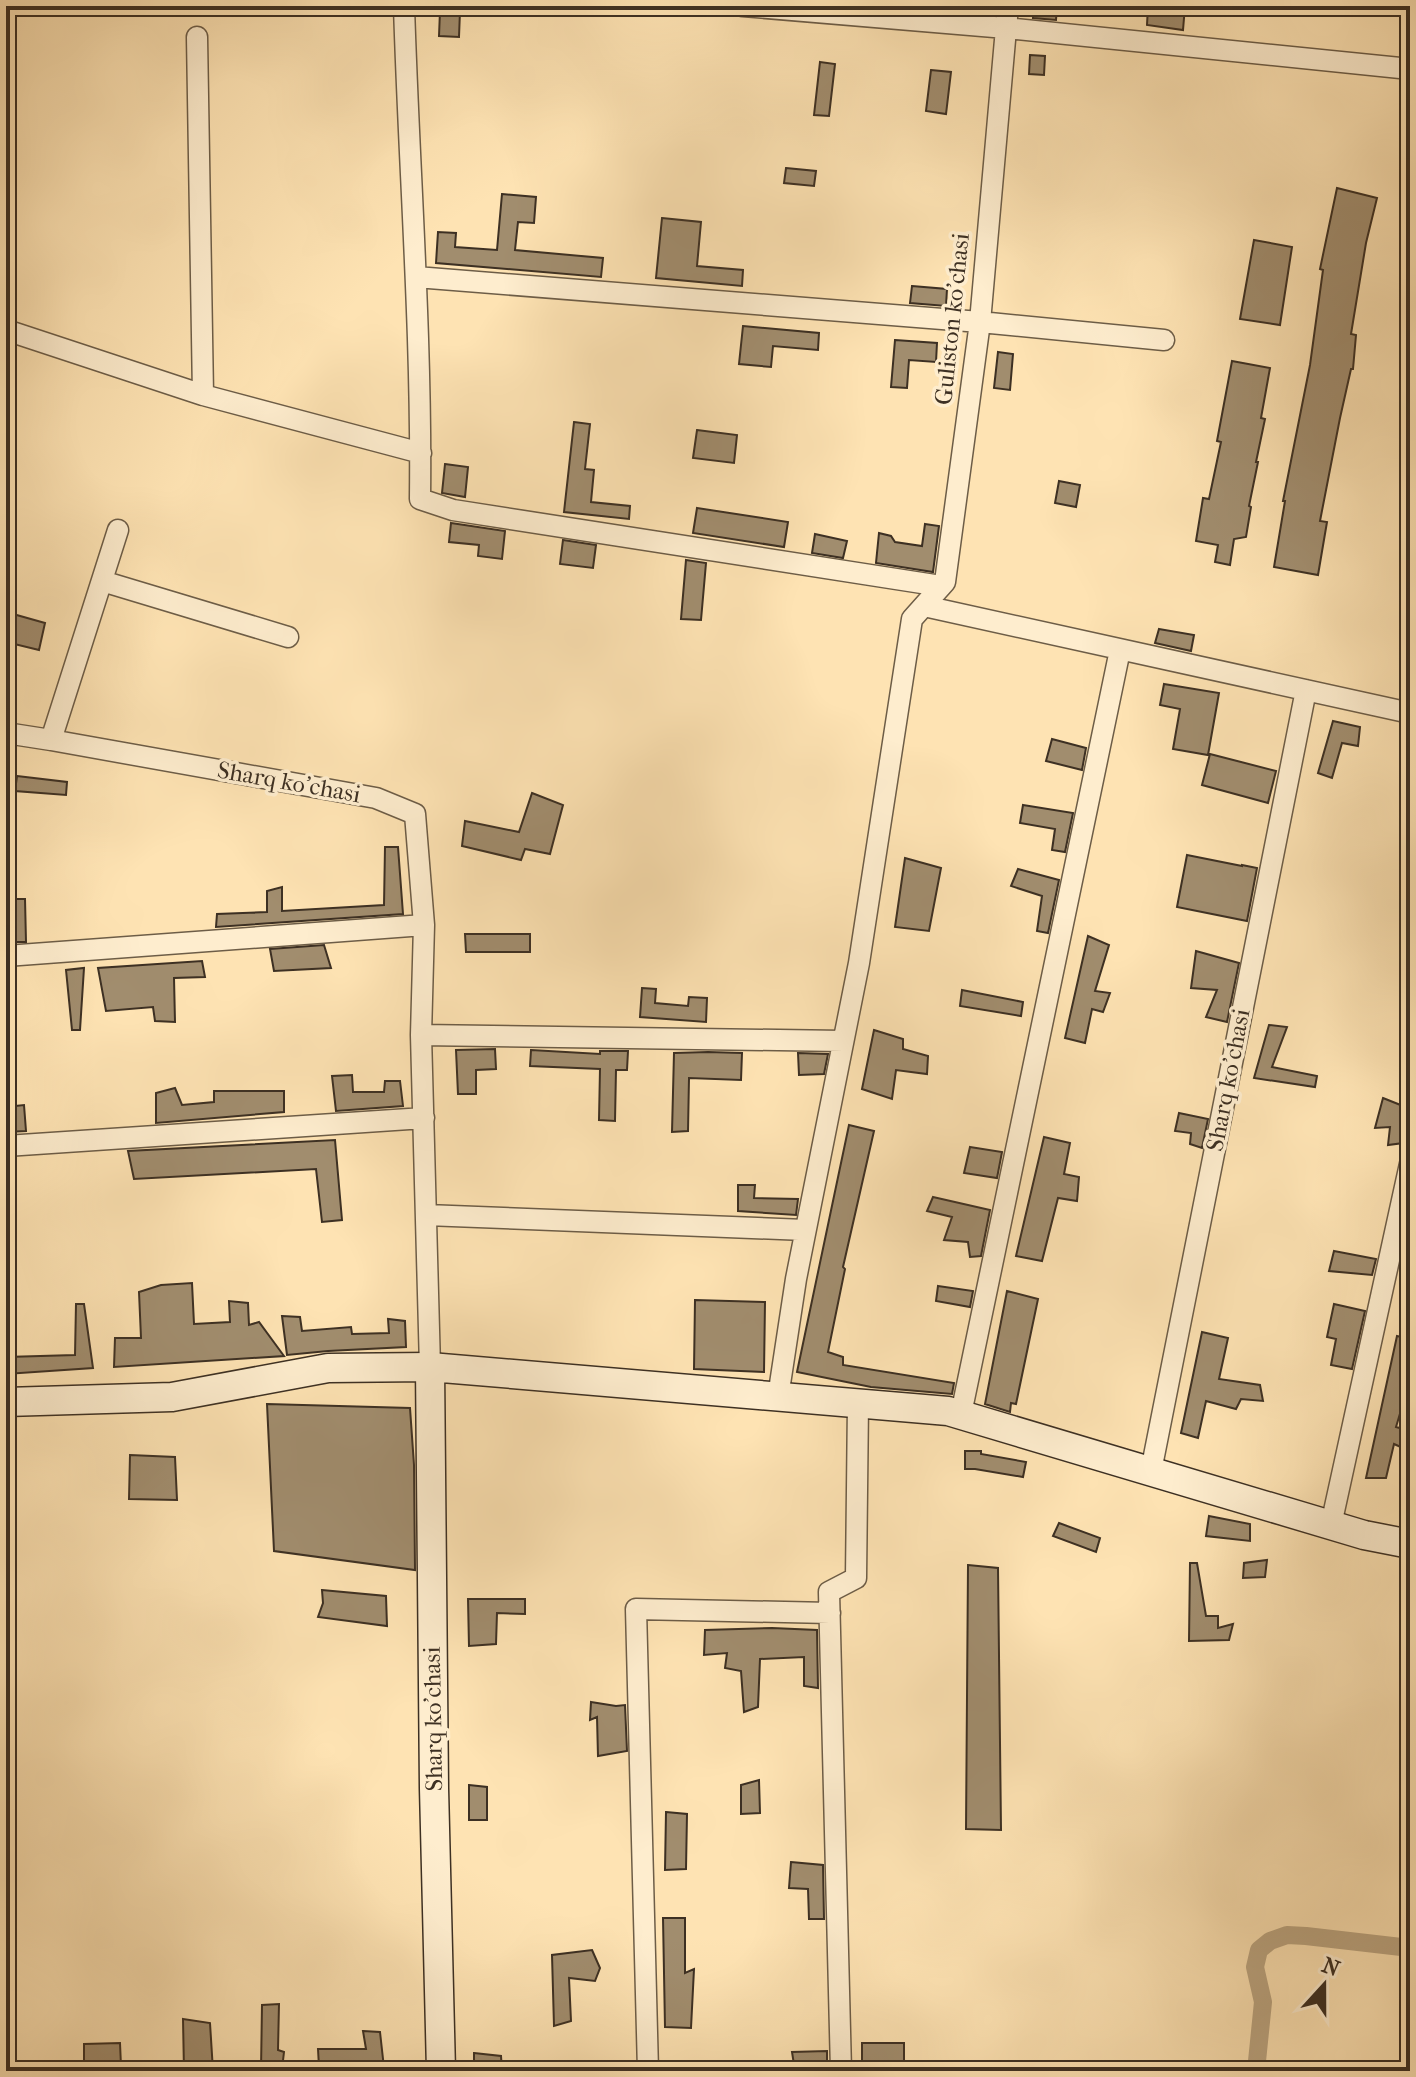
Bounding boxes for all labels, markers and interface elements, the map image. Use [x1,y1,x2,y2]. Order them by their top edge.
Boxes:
street label: Guliston ko'chasi [929,232,975,406]
street label: Sharq ko'chasi [215,756,363,808]
street label: Sharq ko'chasi [1200,1006,1256,1154]
street label: Sharq ko'chasi [418,1646,448,1792]
north arrow [1284,1945,1364,2025]
text: N [1318,1952,1344,1982]

